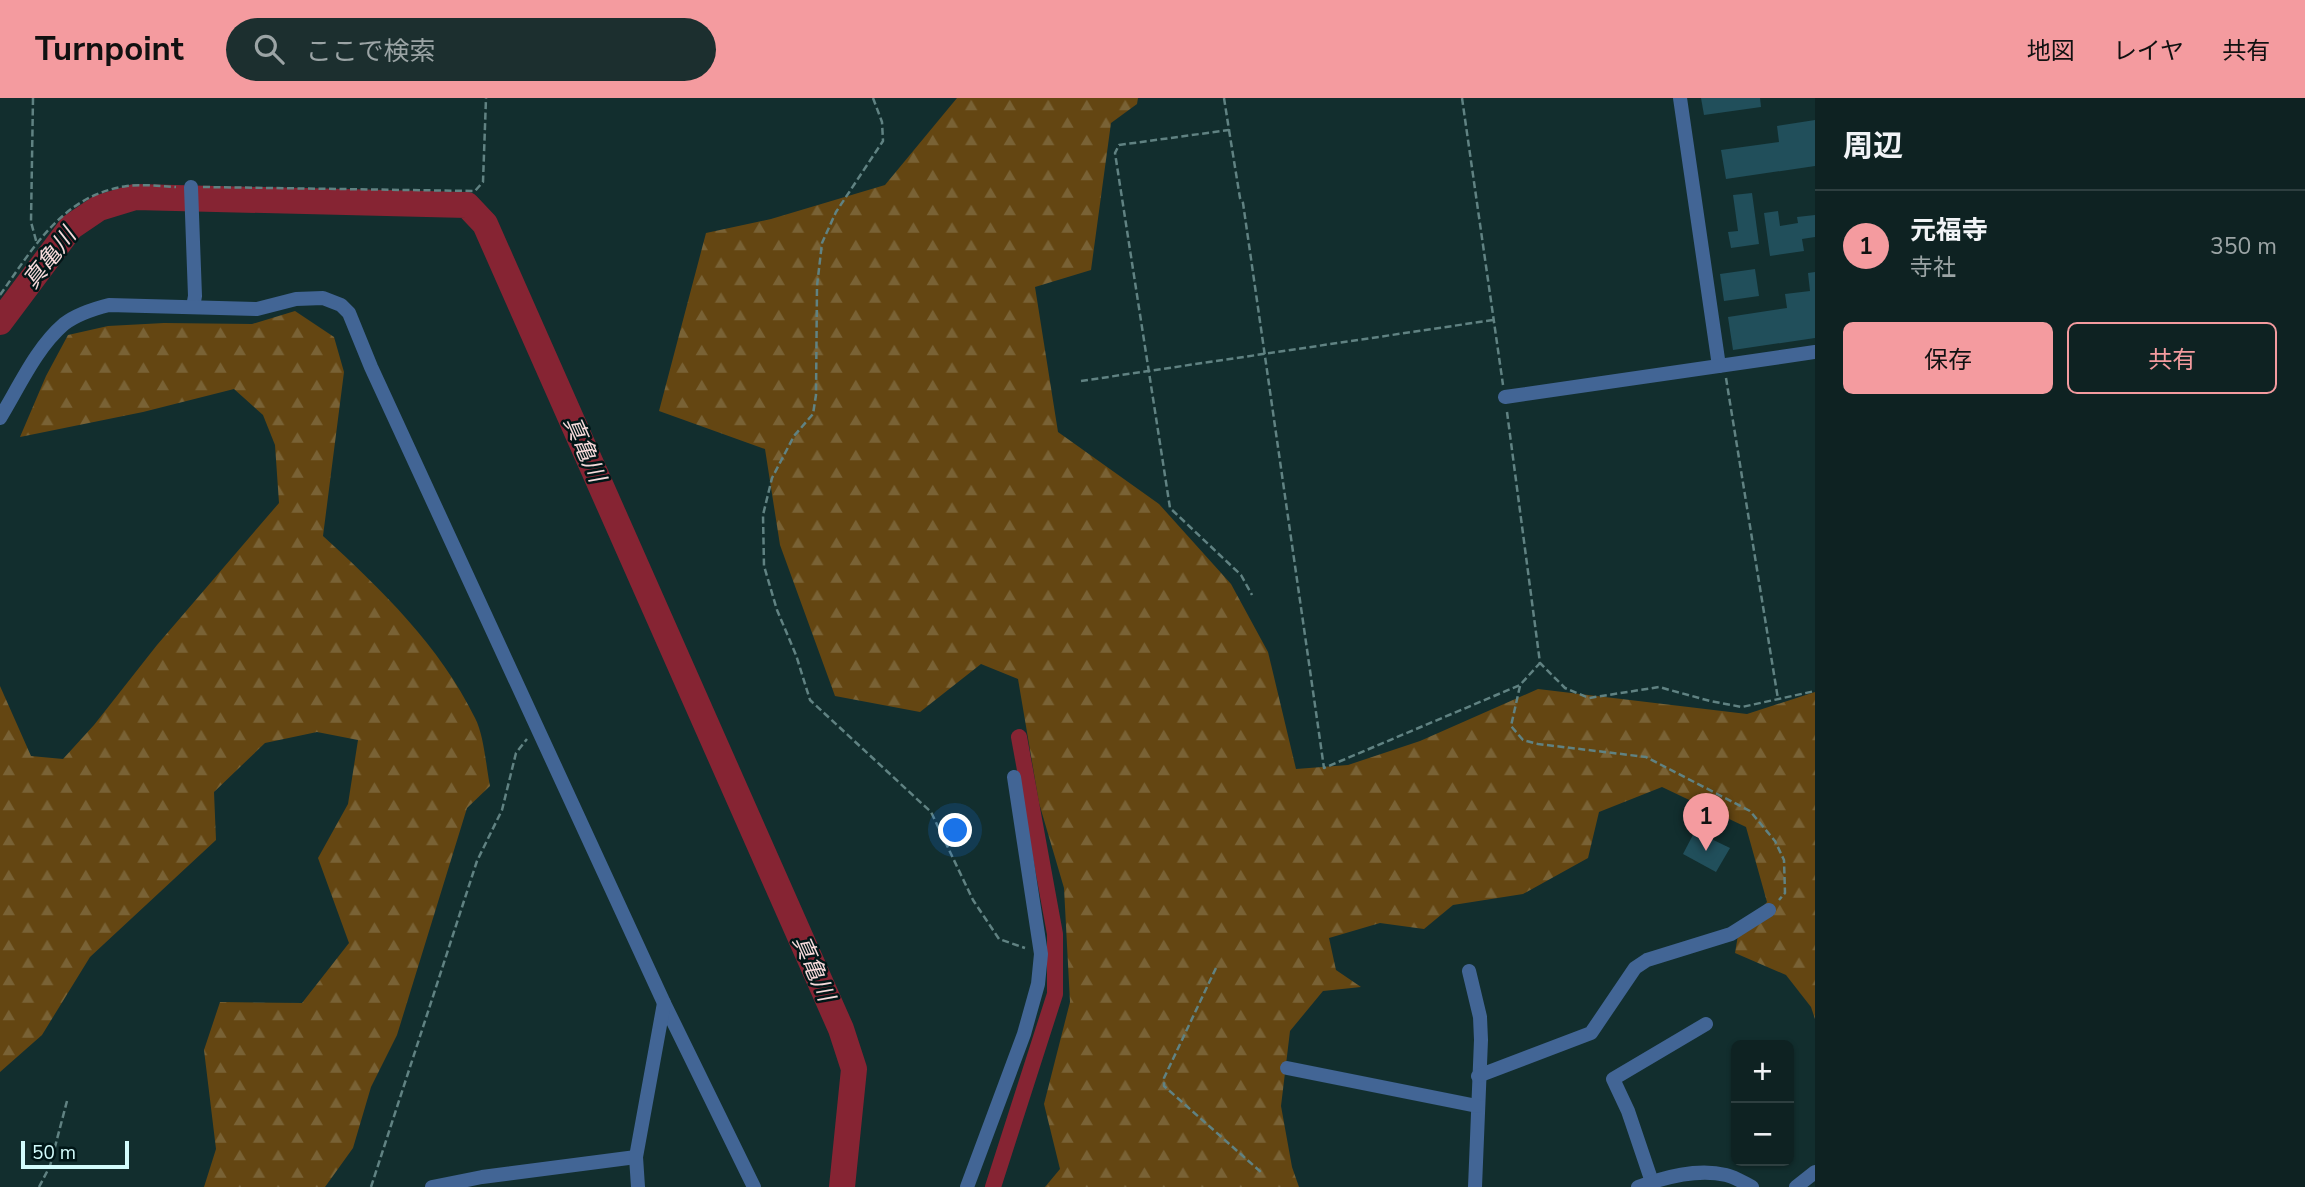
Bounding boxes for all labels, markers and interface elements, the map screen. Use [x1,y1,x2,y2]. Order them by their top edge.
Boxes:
search box [226,18,716,81]
text: Turnpoint [35,27,184,72]
icon: search [250,30,288,68]
text: ここで検索 [306,34,436,69]
text: 地図 [2027,35,2075,67]
text: レイヤ [2113,35,2184,67]
text: 共有 [2222,35,2270,67]
text: 周辺 [1843,126,1903,167]
text: 元福寺 [1910,213,1988,248]
water label: 真亀川 [16,219,85,295]
text: 1 [1859,231,1873,262]
text: 350 m [2210,231,2277,262]
text: 寺社 [1910,252,1956,283]
button: 保存 [1843,322,2053,394]
button: 共有 [2067,322,2277,394]
water label: 真亀川 [556,411,614,490]
pin: 1 [1683,793,1729,851]
your location [938,813,972,847]
water label: 真亀川 [785,930,843,1009]
map controls [1731,1040,1794,1166]
button: + [1731,1040,1794,1103]
button: − [1731,1103,1794,1166]
scale bar [21,1138,130,1170]
text: 50 m [32,1140,76,1166]

